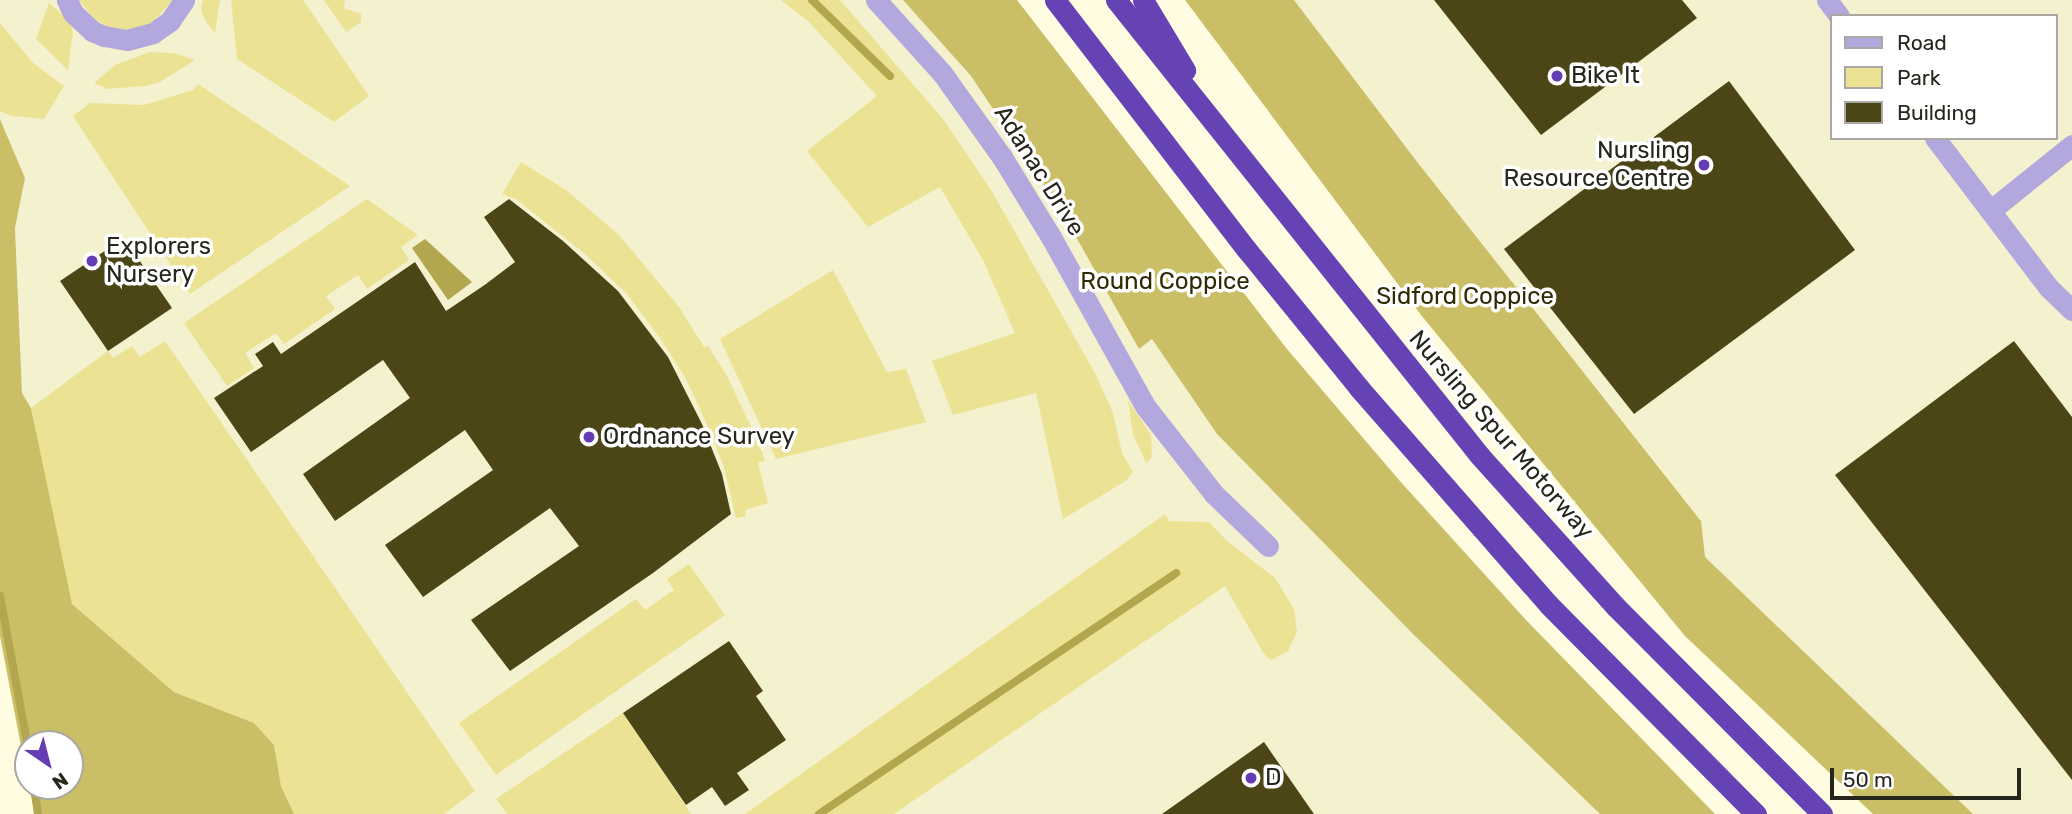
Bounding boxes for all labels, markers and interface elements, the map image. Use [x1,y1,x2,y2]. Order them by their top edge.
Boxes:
legend [1830,14,2058,140]
text: Road [1897,30,1947,55]
place label: Bike It [1571,62,1640,90]
text: Park [1897,65,1941,90]
marker: Bike It [1549,68,1565,84]
text: Building [1897,100,1977,125]
street label: Adanac Drive [988,101,1090,241]
place label: Nursling Resource Centre [1504,137,1690,193]
marker: Nursling Resource Centre [1696,157,1712,173]
place label: Explorers Nursery [106,233,211,289]
marker: Explorers Nursery [84,253,100,269]
park label: Round Coppice [1080,268,1250,296]
park label: Sidford Coppice [1376,283,1554,311]
street label: Nursling Spur Motorway [1402,325,1600,545]
place label: Ordnance Survey [603,423,795,451]
marker: Ordnance Survey [581,429,597,445]
north arrow [14,730,84,800]
scale bar [1834,754,2025,798]
place label: D [1265,764,1282,792]
text: 50 m [1843,767,1893,792]
text: N [48,768,72,794]
marker: D [1243,770,1259,786]

